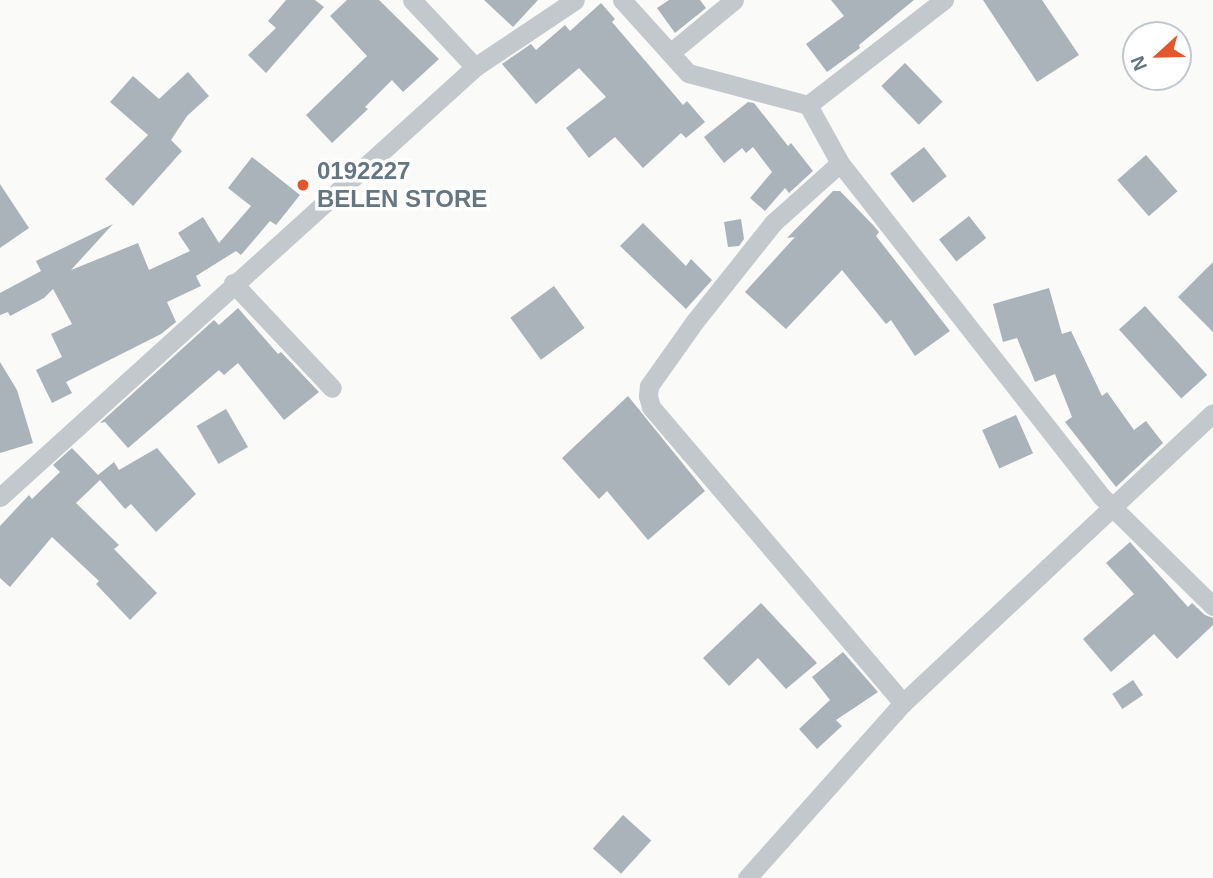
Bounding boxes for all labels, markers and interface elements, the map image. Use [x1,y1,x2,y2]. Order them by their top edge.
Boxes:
north arrow [1122,21,1192,91]
text: N [1127,53,1151,74]
place label: 0192227 BELEN STORE [317,157,487,213]
marker: 0192227 BELEN STORE [295,177,311,193]

